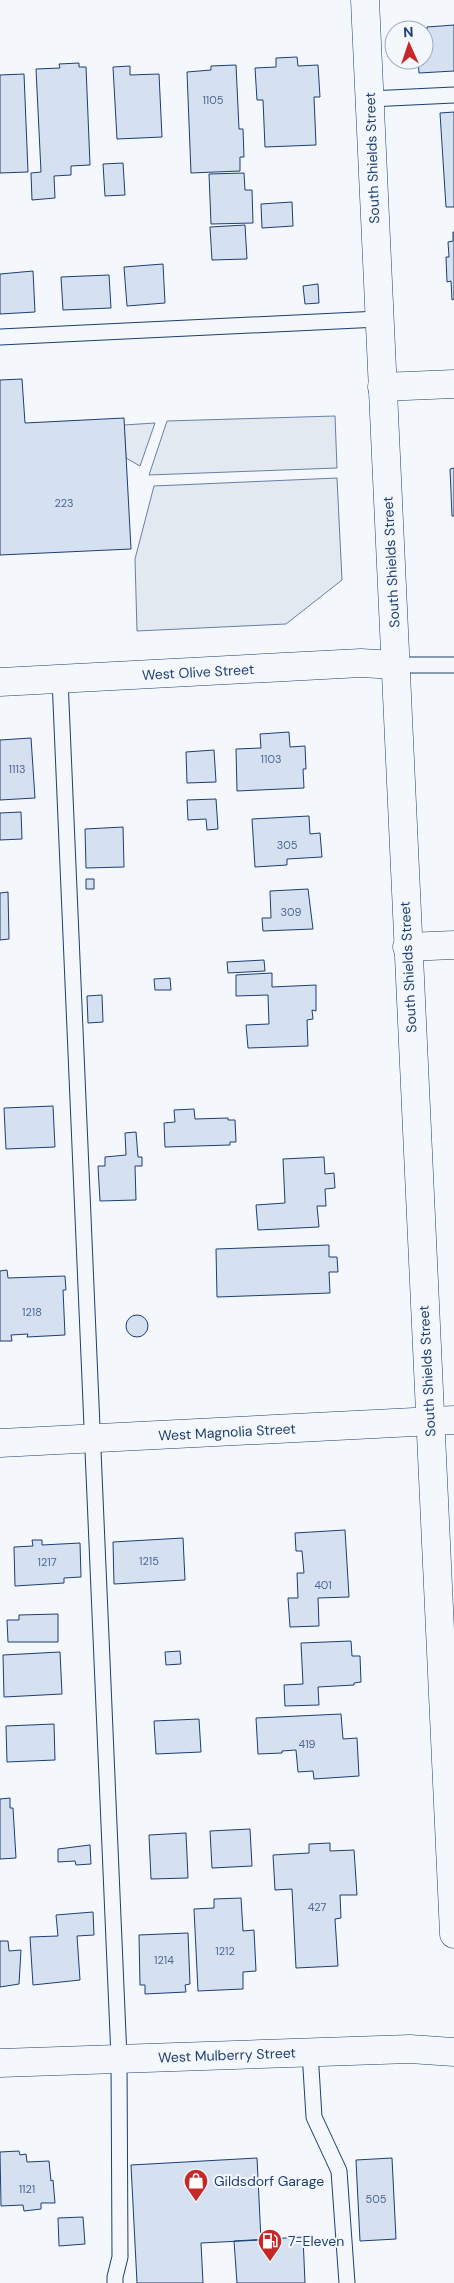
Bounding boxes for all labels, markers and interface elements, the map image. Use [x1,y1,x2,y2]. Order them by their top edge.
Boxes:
north arrow [384,20,434,70]
text: N [403,23,414,41]
street label: South Shields Street [361,92,383,224]
house number: 1105 [202,93,224,107]
house number: 223 [54,496,74,510]
street label: South Shields Street [379,496,403,628]
street label: West Olive Street [141,660,255,684]
house number: 1103 [261,752,281,766]
house number: 1113 [9,762,25,776]
house number: 305 [277,838,298,852]
street label: South Shields Street [396,901,420,1033]
house number: 309 [281,905,302,919]
house number: 1218 [22,1305,42,1319]
street label: South Shields Street [415,1305,439,1437]
street label: West Magnolia Street [158,1419,296,1445]
house number: 1215 [139,1554,159,1568]
house number: 1217 [37,1555,57,1569]
house number: 401 [314,1578,332,1592]
house number: 419 [298,1737,316,1751]
house number: 427 [308,1900,326,1914]
house number: 1212 [215,1944,235,1958]
house number: 1214 [154,1953,174,1967]
street label: West Mulberry Street [158,2044,296,2066]
shop icon: Gildsdorf Garage [183,2168,209,2202]
place label: Gildsdorf Garage [214,2172,324,2190]
house number: 1121 [19,2182,35,2196]
house number: 505 [366,2192,387,2206]
fuel station icon: 7-Eleven [257,2228,283,2262]
place label: 7-Eleven [288,2232,344,2250]

